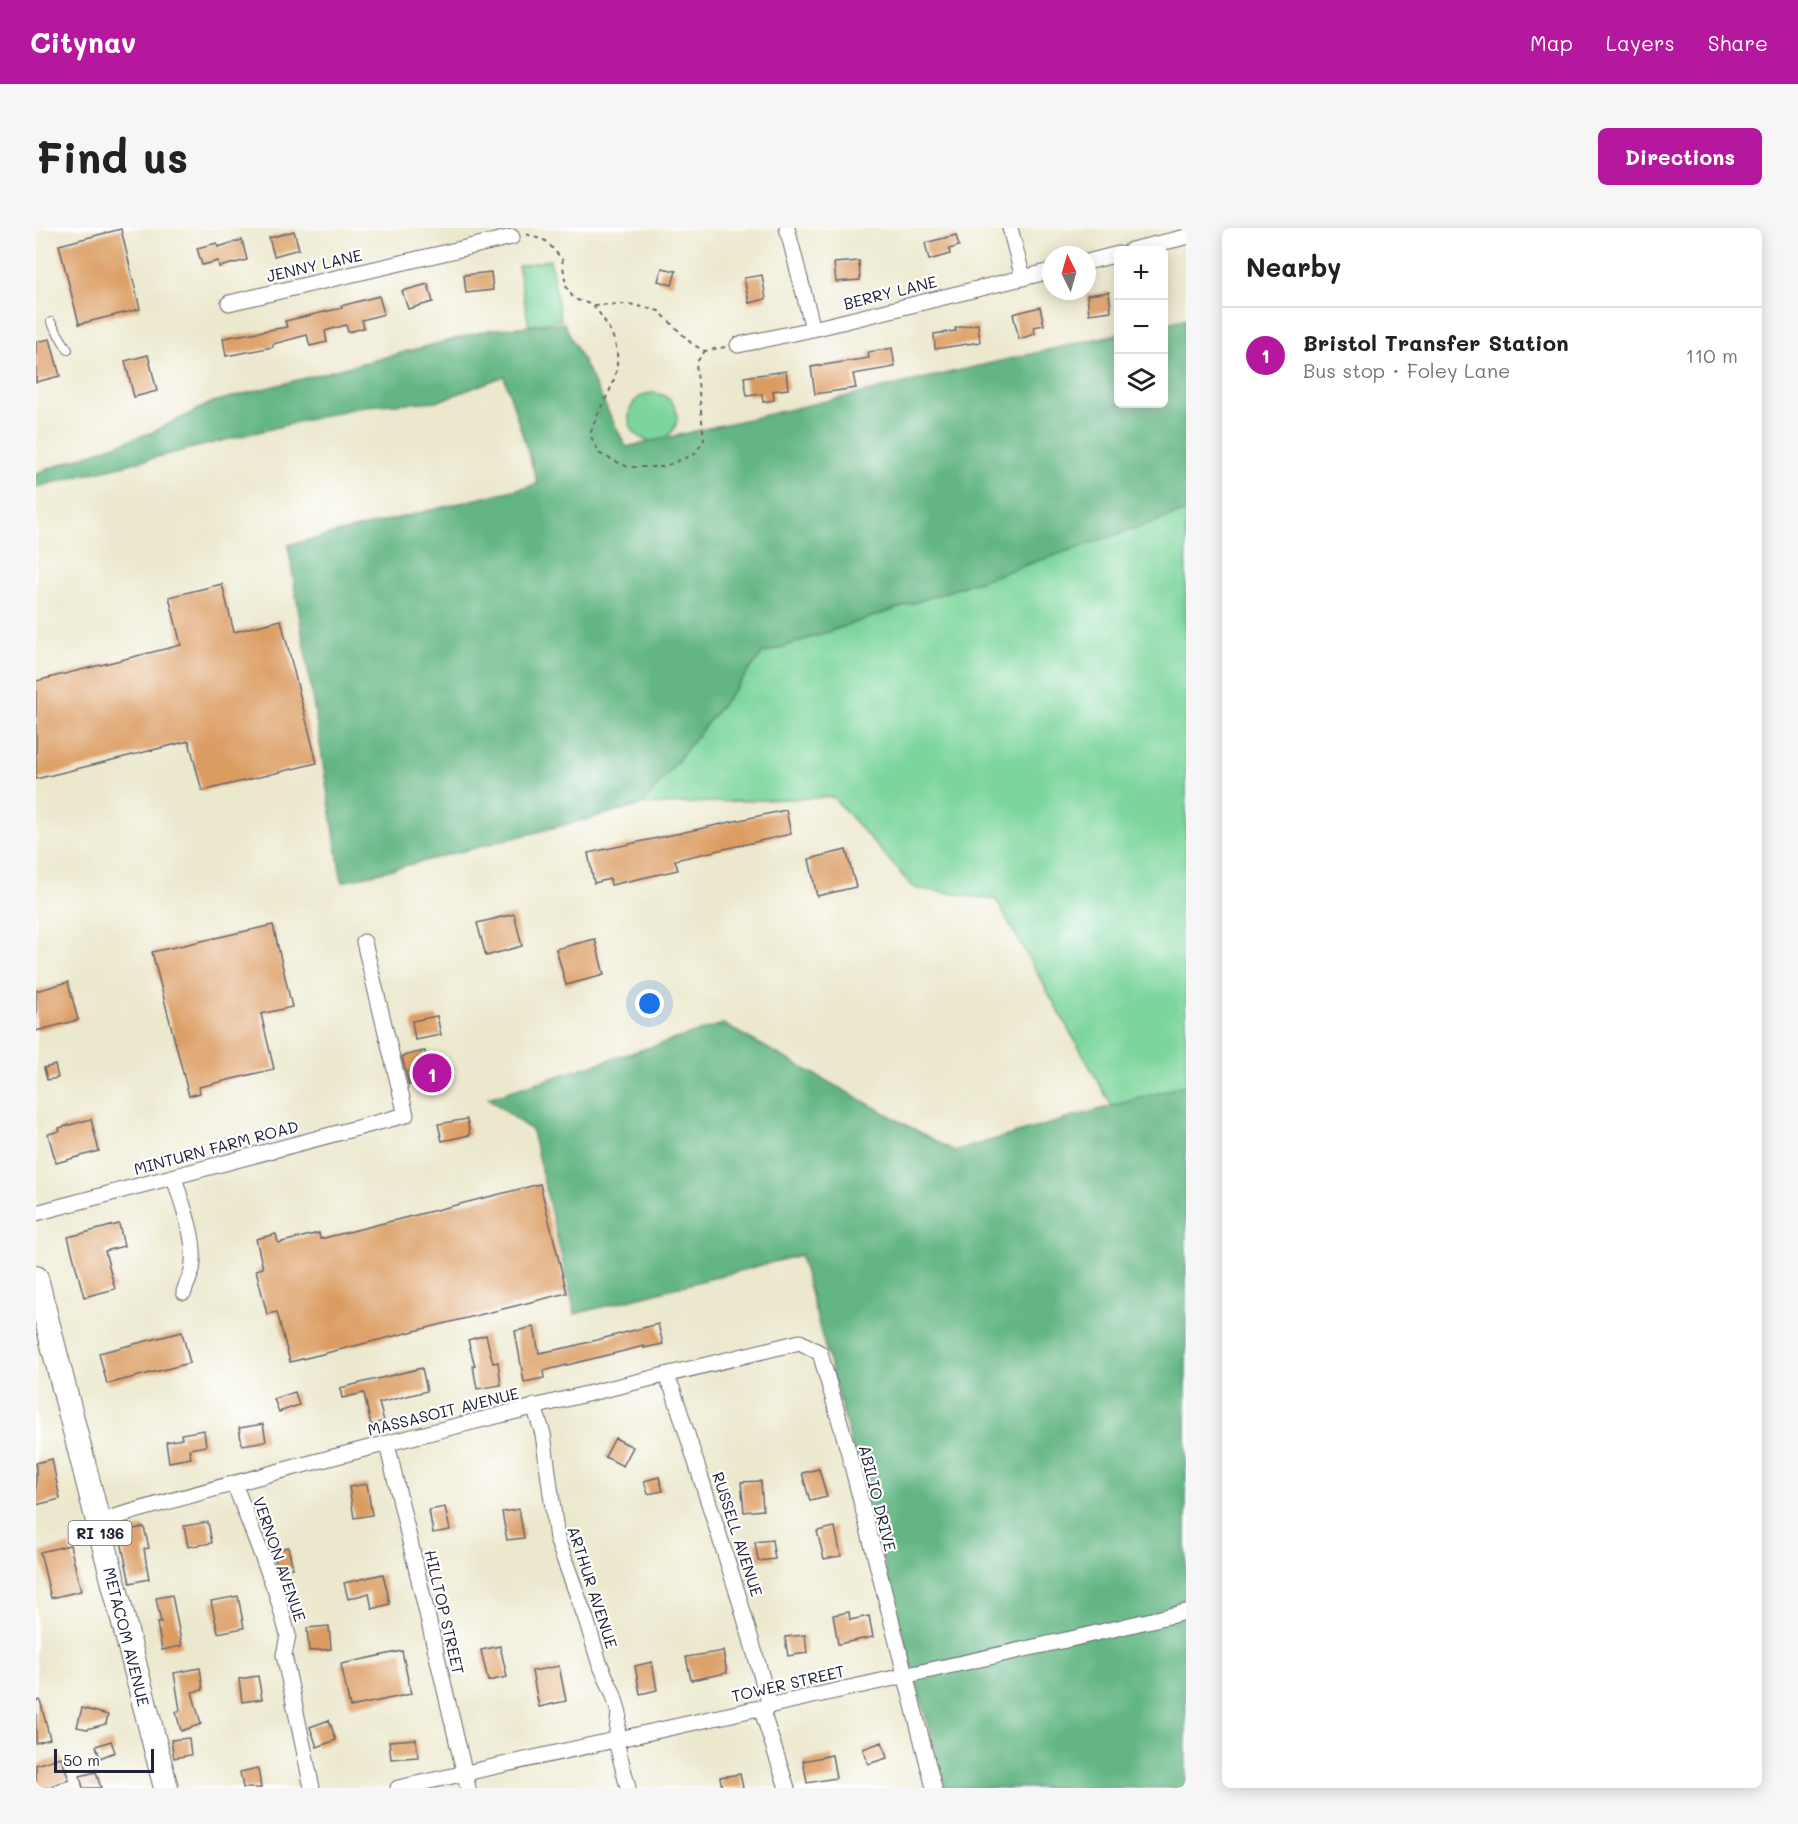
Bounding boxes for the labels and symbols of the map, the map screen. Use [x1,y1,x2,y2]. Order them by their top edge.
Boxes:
street label: JENNY LANE [264,244,364,286]
north arrow [1042,246,1096,300]
street label: BERRY LANE [841,270,939,314]
your location [635,989,664,1018]
pin: 1 [412,1050,452,1096]
street label: MINTURN FARM ROAD [131,1115,301,1179]
street label: MASSASOIT AVENUE [365,1382,521,1440]
street label: ABILIO DRIVE [855,1443,901,1553]
street label: RUSSELL AVENUE [708,1469,768,1599]
street label: VERNON AVENUE [249,1494,311,1624]
road number: RI 136 [68,1521,132,1545]
street label: ARTHUR AVENUE [563,1523,623,1651]
street label: HILLTOP STREET [420,1548,470,1676]
street label: METACOM AVENUE [100,1565,155,1708]
street label: TOWER STREET [729,1660,847,1706]
scale bar [54,1746,154,1774]

